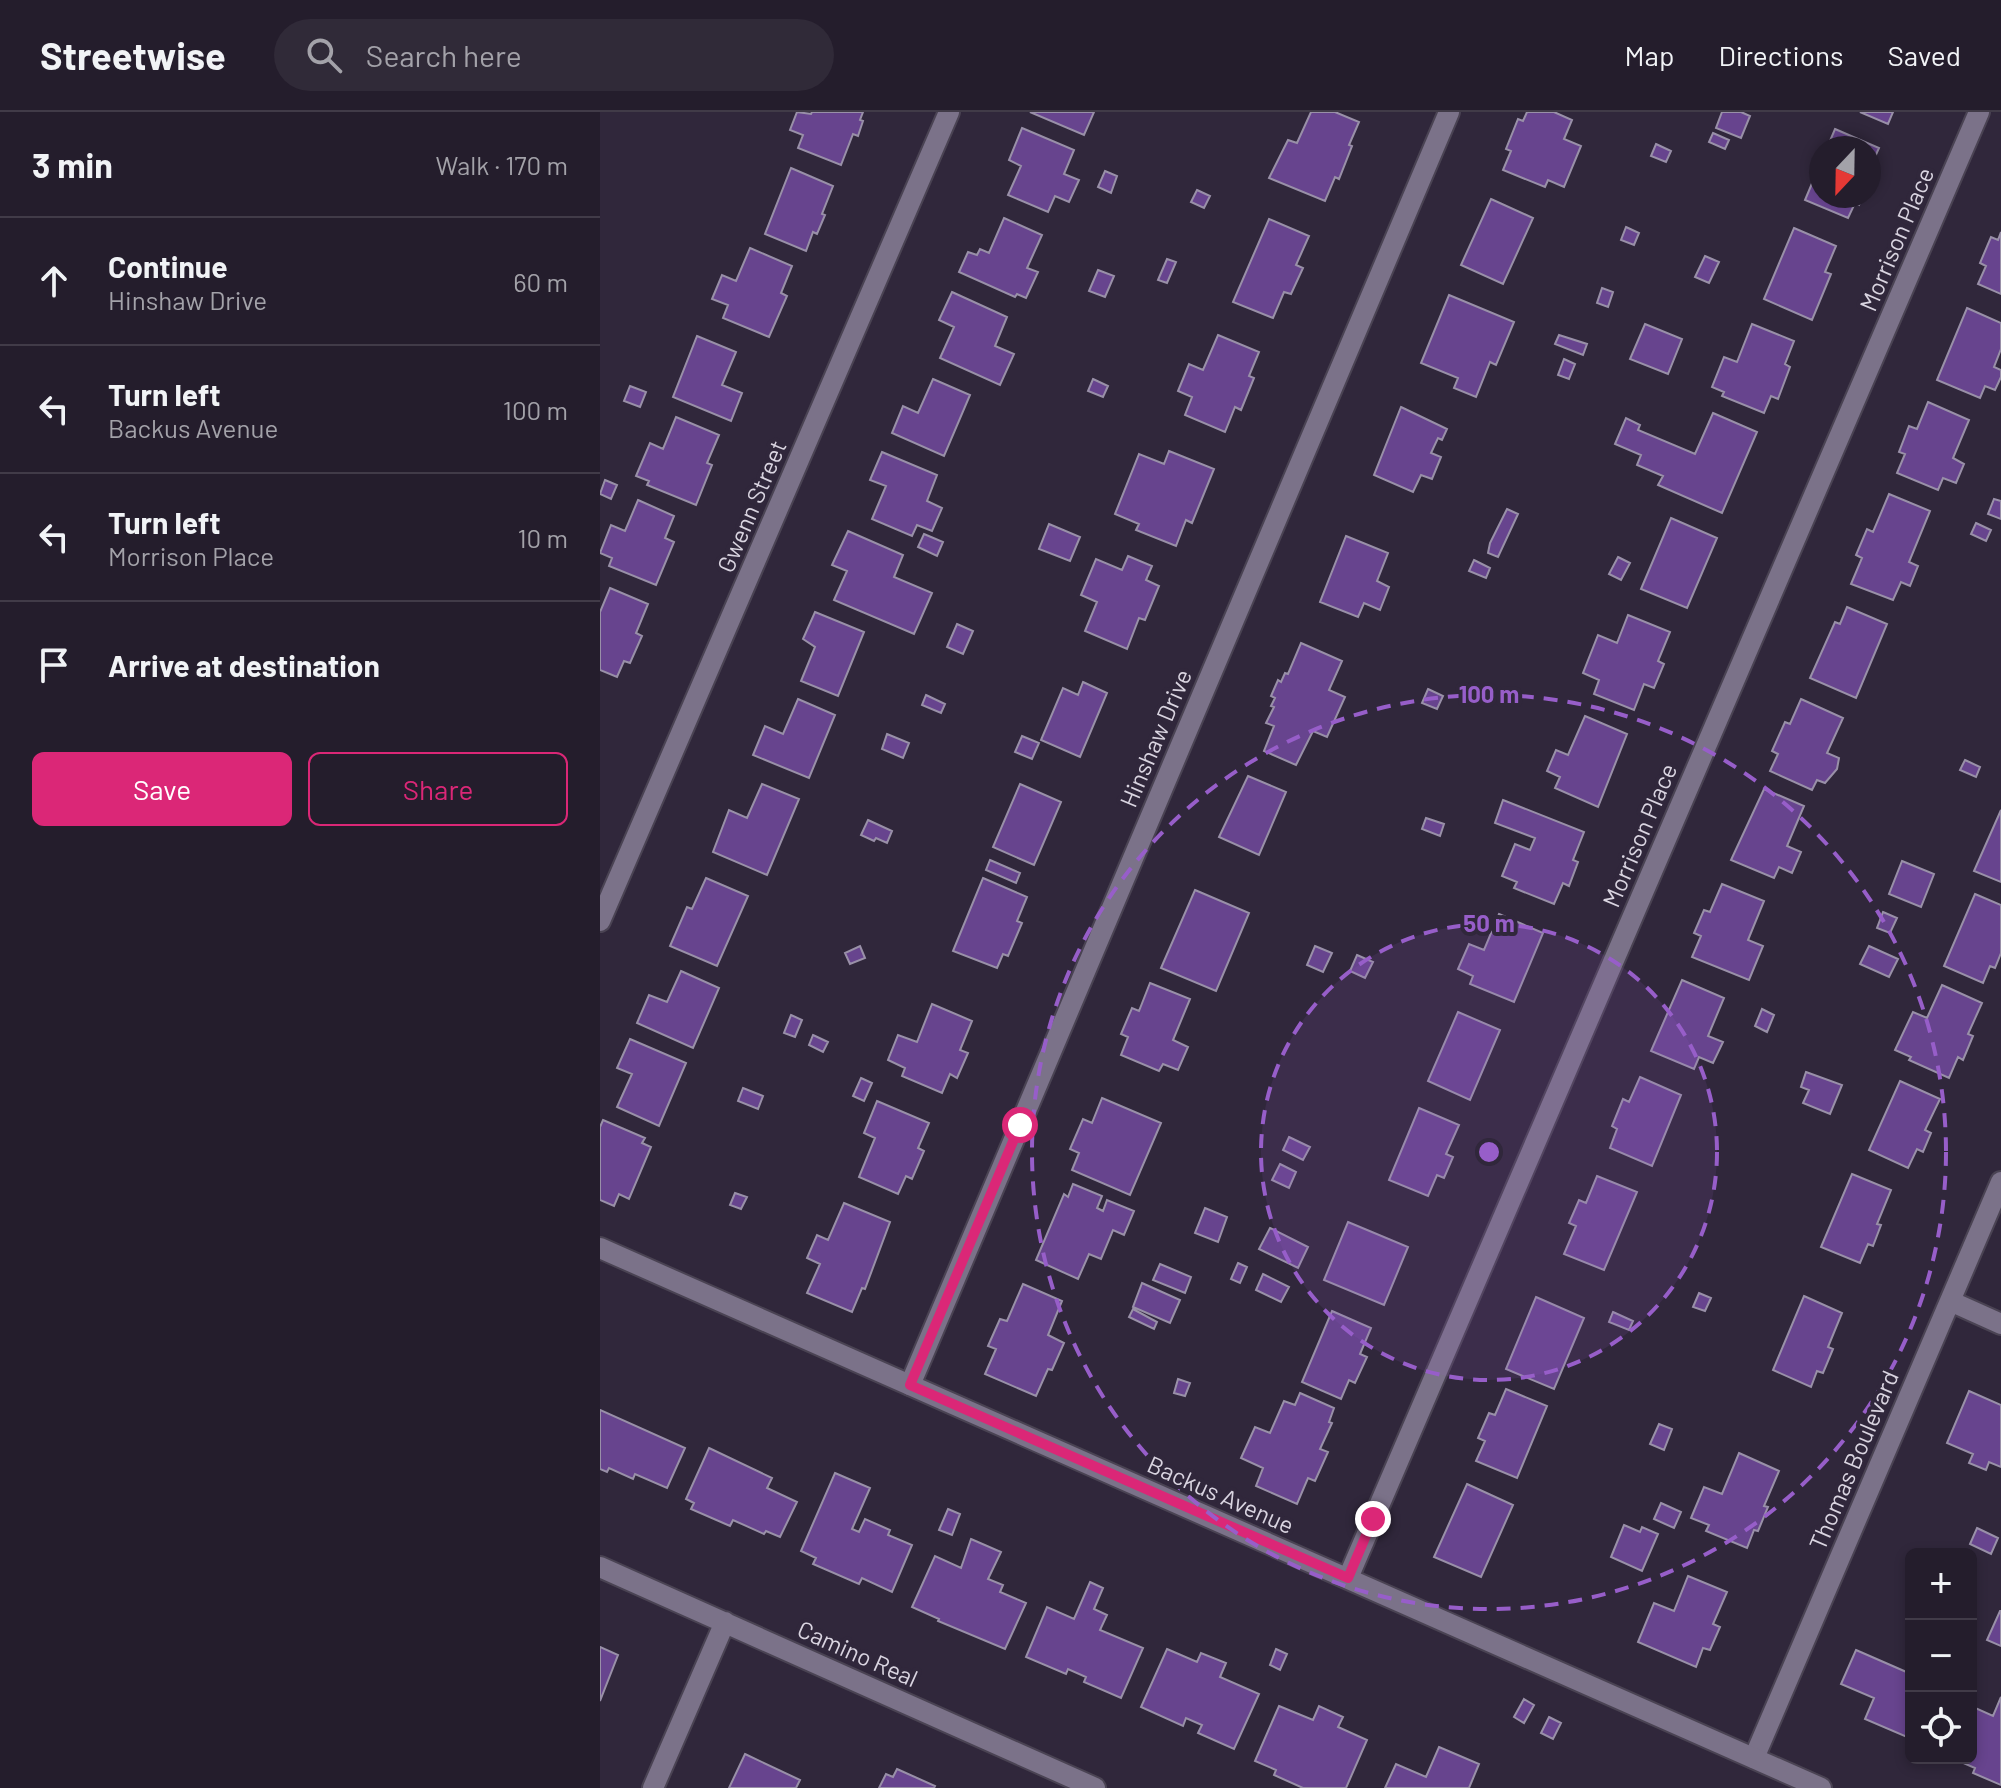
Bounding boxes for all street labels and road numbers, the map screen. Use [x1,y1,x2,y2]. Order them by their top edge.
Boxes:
street label: Morrison Place [1853,163,1939,315]
street label: Gwenn Street [710,436,792,576]
street label: Hinshaw Drive [1113,665,1197,811]
street label: Morrison Place [1596,759,1682,911]
street label: Thomas Boulevard [1802,1366,1904,1554]
street label: Backus Avenue [1143,1449,1299,1539]
street label: Camino Real [793,1614,923,1692]

